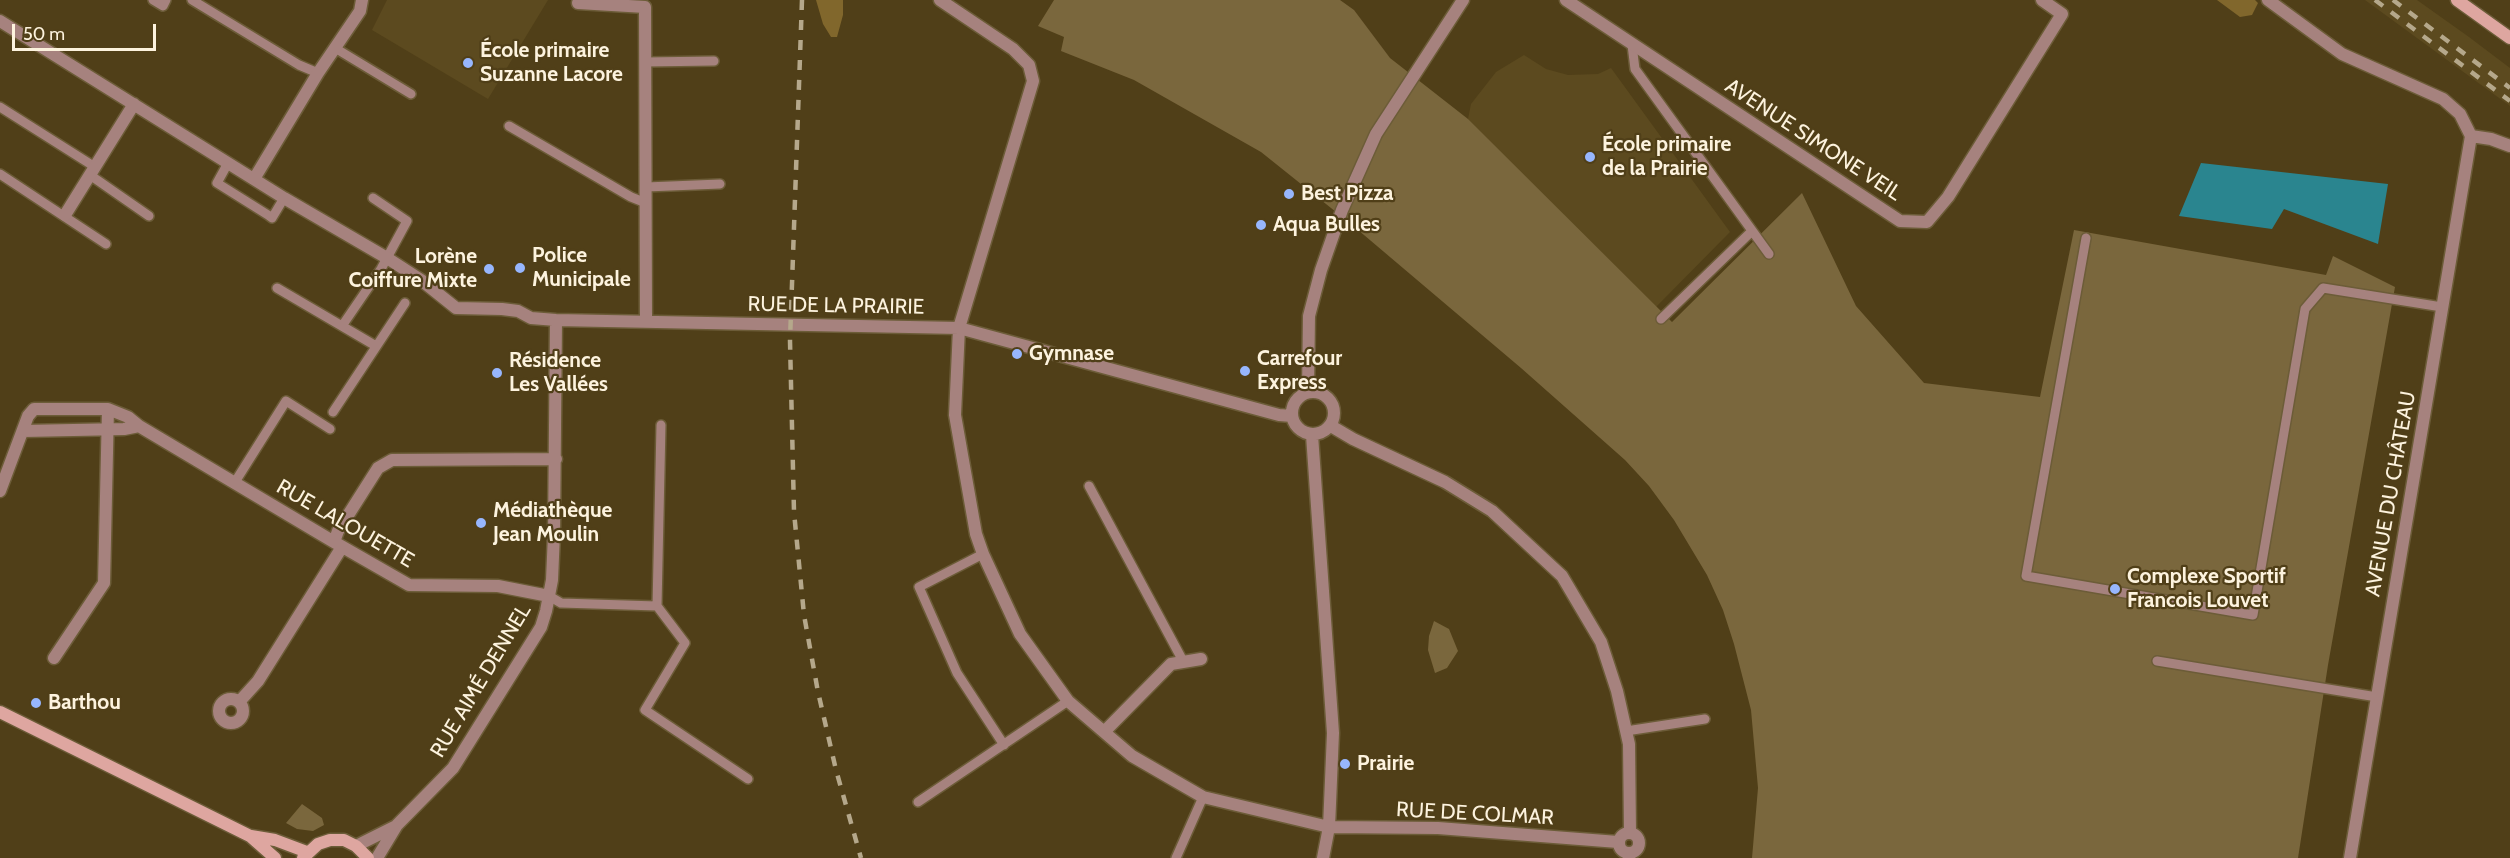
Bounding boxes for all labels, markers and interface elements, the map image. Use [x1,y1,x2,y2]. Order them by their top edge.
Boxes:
scale bar [15,12,159,50]
text: 50 m [23,23,65,45]
place label: École primaire Suzanne Lacore [480,38,623,88]
marker: École primaire Suzanne Lacore [461,56,475,70]
street label: AVENUE SIMONE VEIL [1720,74,1906,206]
place label: École primaire de la Prairie [1602,132,1731,182]
marker: École primaire de la Prairie [1583,150,1597,164]
place label: Best Pizza [1301,181,1394,207]
marker: Best Pizza [1282,187,1296,201]
place label: Aqua Bulles [1273,212,1380,238]
marker: Aqua Bulles [1254,218,1268,232]
place label: Police Municipale [532,243,631,293]
place label: Lorène Coiffure Mixte [349,244,477,294]
marker: Police Municipale [513,261,527,275]
marker: Lorène Coiffure Mixte [482,262,496,276]
street label: RUE DE LA PRAIRIE [747,292,925,320]
place label: Gymnase [1029,341,1114,367]
place label: Carrefour Express [1257,346,1342,396]
marker: Gymnase [1010,347,1024,361]
place label: Résidence Les Vallées [509,348,608,398]
marker: Carrefour Express [1238,364,1252,378]
marker: Résidence Les Vallées [490,366,504,380]
street label: AVENUE DU CHÂTEAU [2361,389,2421,599]
street label: RUE LALOUETTE [272,474,418,574]
place label: Médiathèque Jean Moulin [493,498,612,548]
marker: Médiathèque Jean Moulin [474,516,488,530]
place label: Complexe Sportif Francois Louvet [2127,564,2286,614]
marker: Complexe Sportif Francois Louvet [2108,582,2122,596]
street label: RUE AIMÉ DENNEL [425,600,537,762]
place label: Barthou [48,690,121,716]
marker: Barthou [29,696,43,710]
place label: Prairie [1357,751,1414,777]
marker: Prairie [1338,757,1352,771]
street label: RUE DE COLMAR [1396,797,1554,831]

